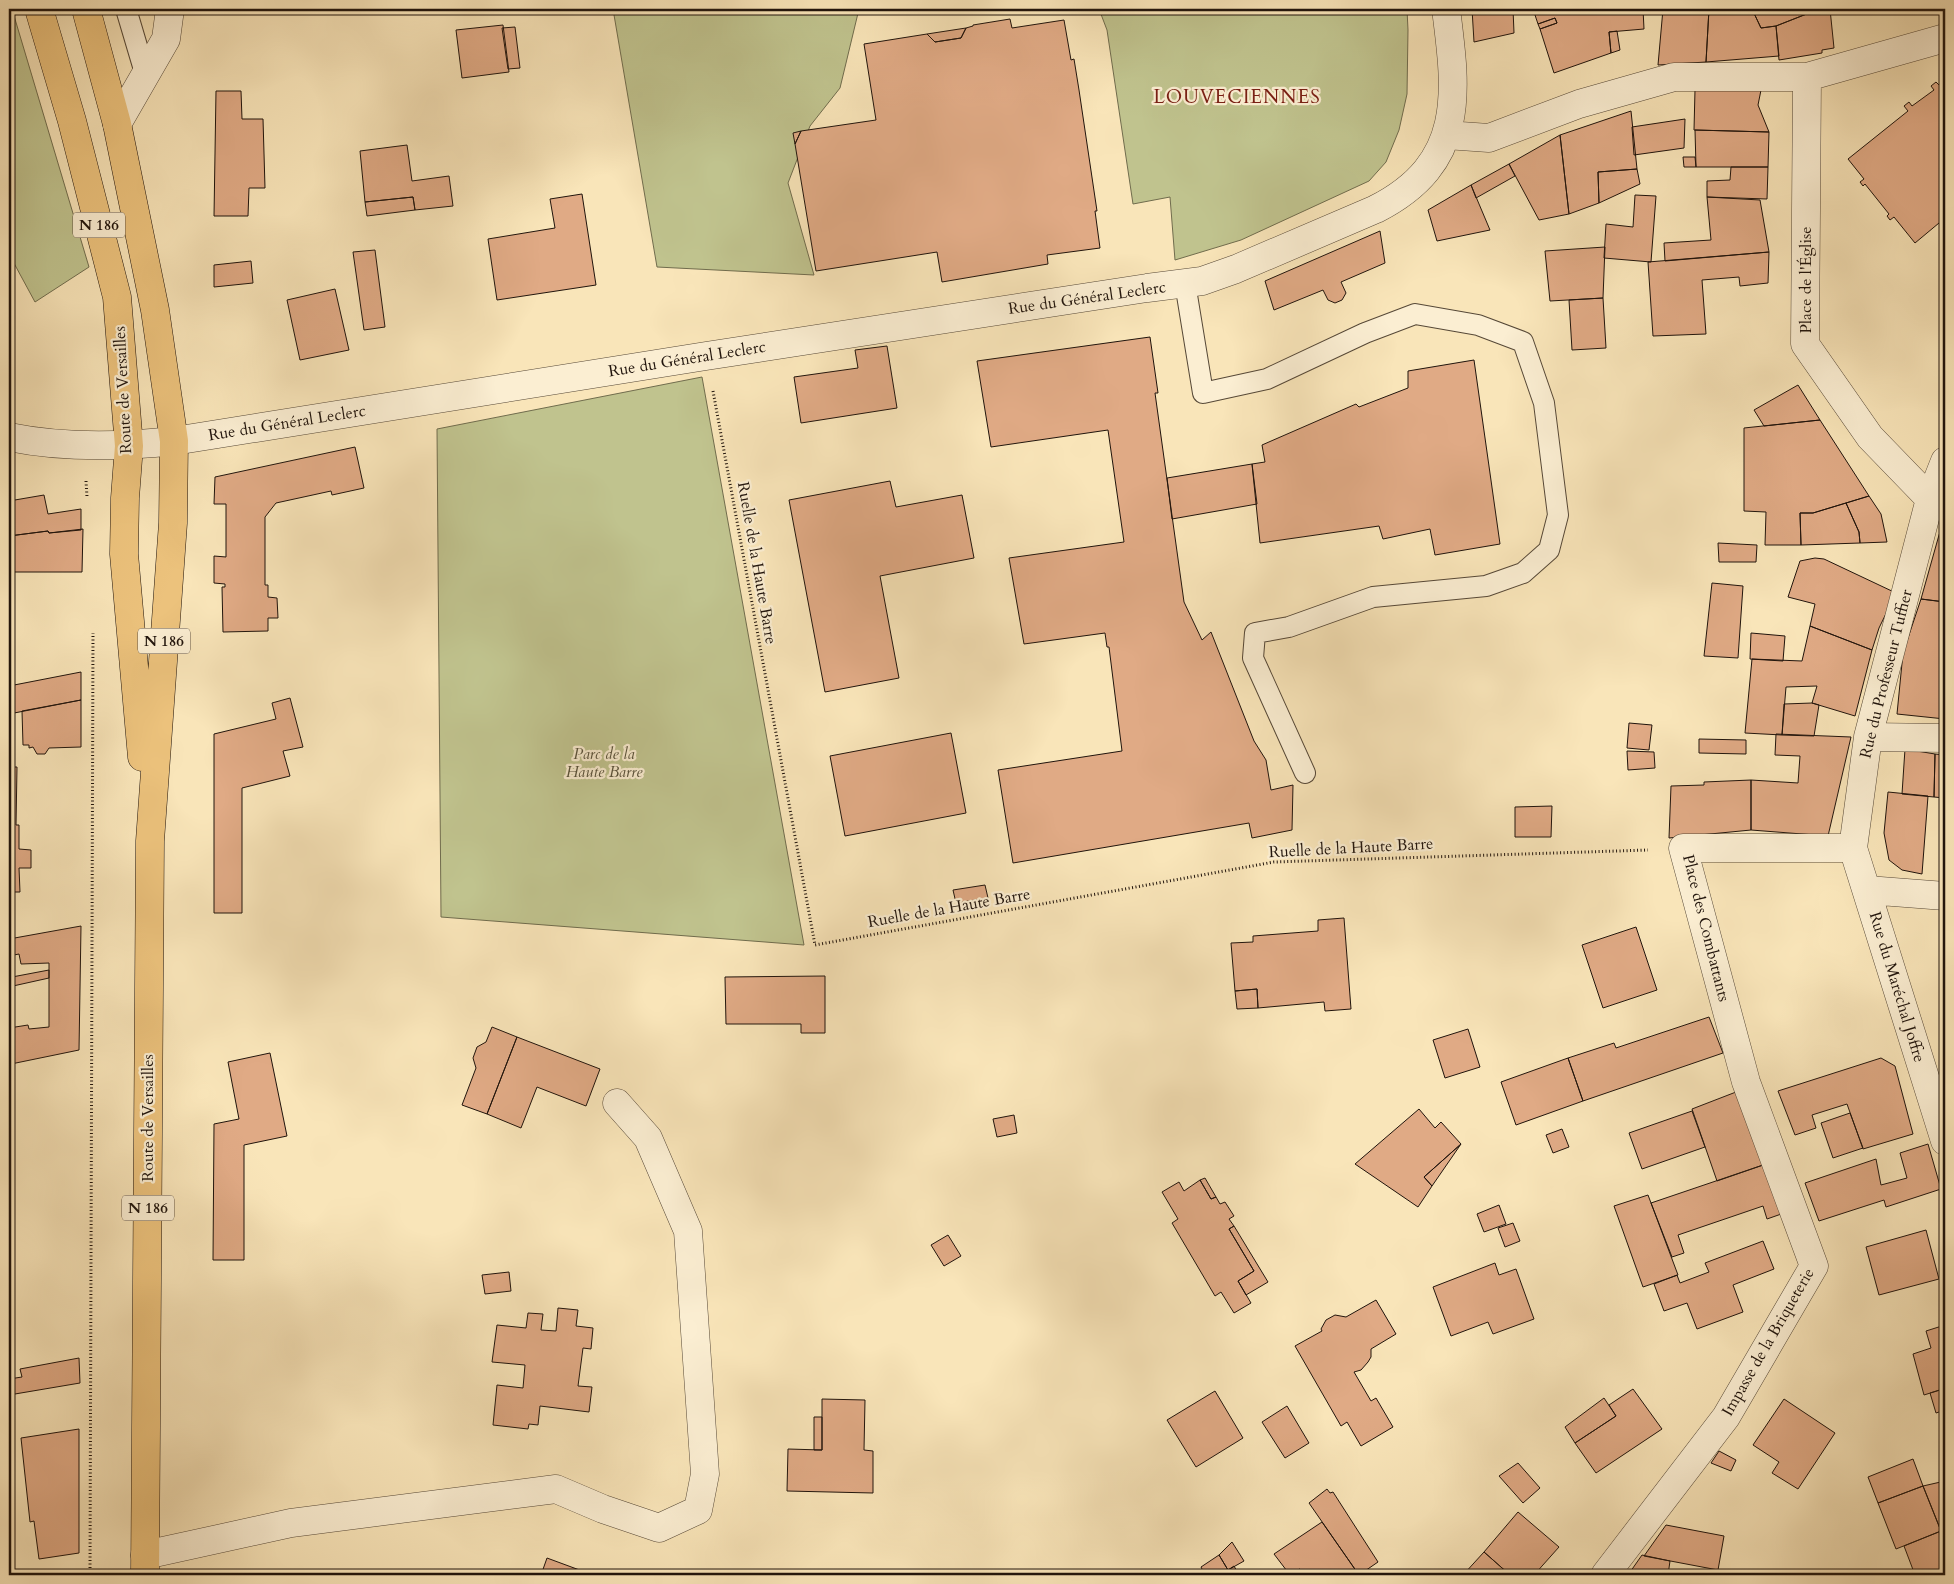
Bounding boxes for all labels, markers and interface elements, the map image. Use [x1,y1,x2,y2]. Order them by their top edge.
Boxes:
district label: LOUVECIENNES [1153,84,1321,110]
road number: N 186 [73,212,125,238]
street label: Place de l'Église [1795,226,1817,334]
street label: Rue du Général Leclerc [1007,276,1167,320]
street label: Route de Versailles [109,326,137,454]
street label: Rue du Général Leclerc [607,336,767,382]
street label: Rue du Général Leclerc [207,400,367,446]
street label: Ruelle de la Haute Barre [732,480,782,646]
street label: Rue du Professeur Tuffier [1854,587,1918,761]
road number: N 186 [138,628,190,654]
park label: Parc de la Haute Barre [566,743,643,783]
street label: Ruelle de la Haute Barre [1268,833,1434,863]
street label: Place des Combattants [1677,852,1735,1004]
street label: Ruelle de la Haute Barre [866,883,1032,933]
street label: Rue du Maréchal Joffre [1864,909,1930,1065]
street label: Route de Versailles [137,1054,159,1182]
road number: N 186 [122,1196,174,1220]
street label: Impasse de la Briqueterie [1717,1264,1819,1420]

